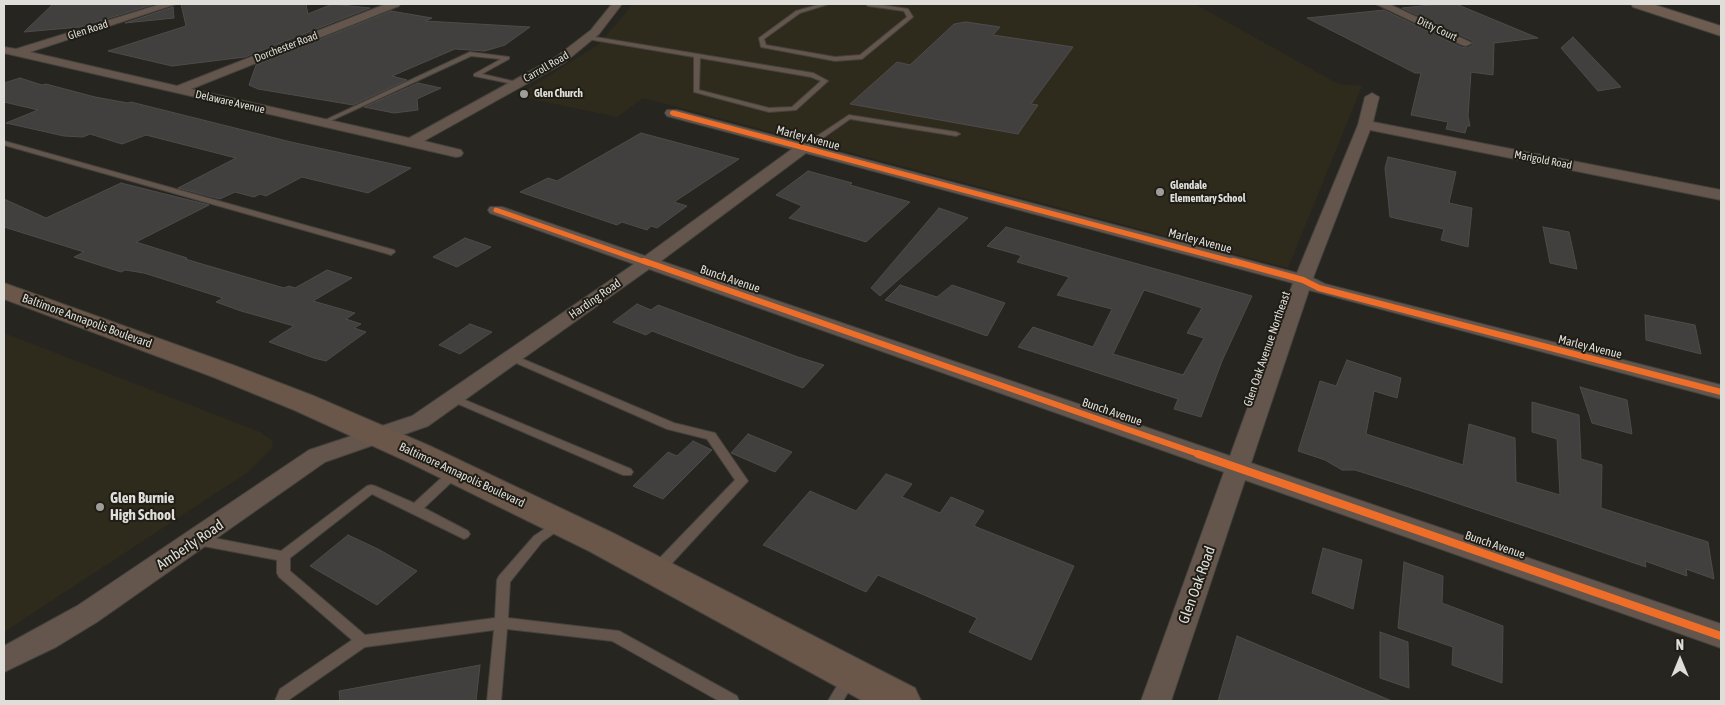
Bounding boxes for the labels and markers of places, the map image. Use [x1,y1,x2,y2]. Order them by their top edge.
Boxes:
place label: Glen Church [534,87,583,101]
marker: Glen Church [518,88,530,100]
place label: Glendale Elementary School [1170,179,1246,205]
marker: Glendale Elementary School [1154,186,1166,198]
place label: Glen Burnie High School [110,489,175,524]
marker: Glen Burnie High School [94,501,106,513]

